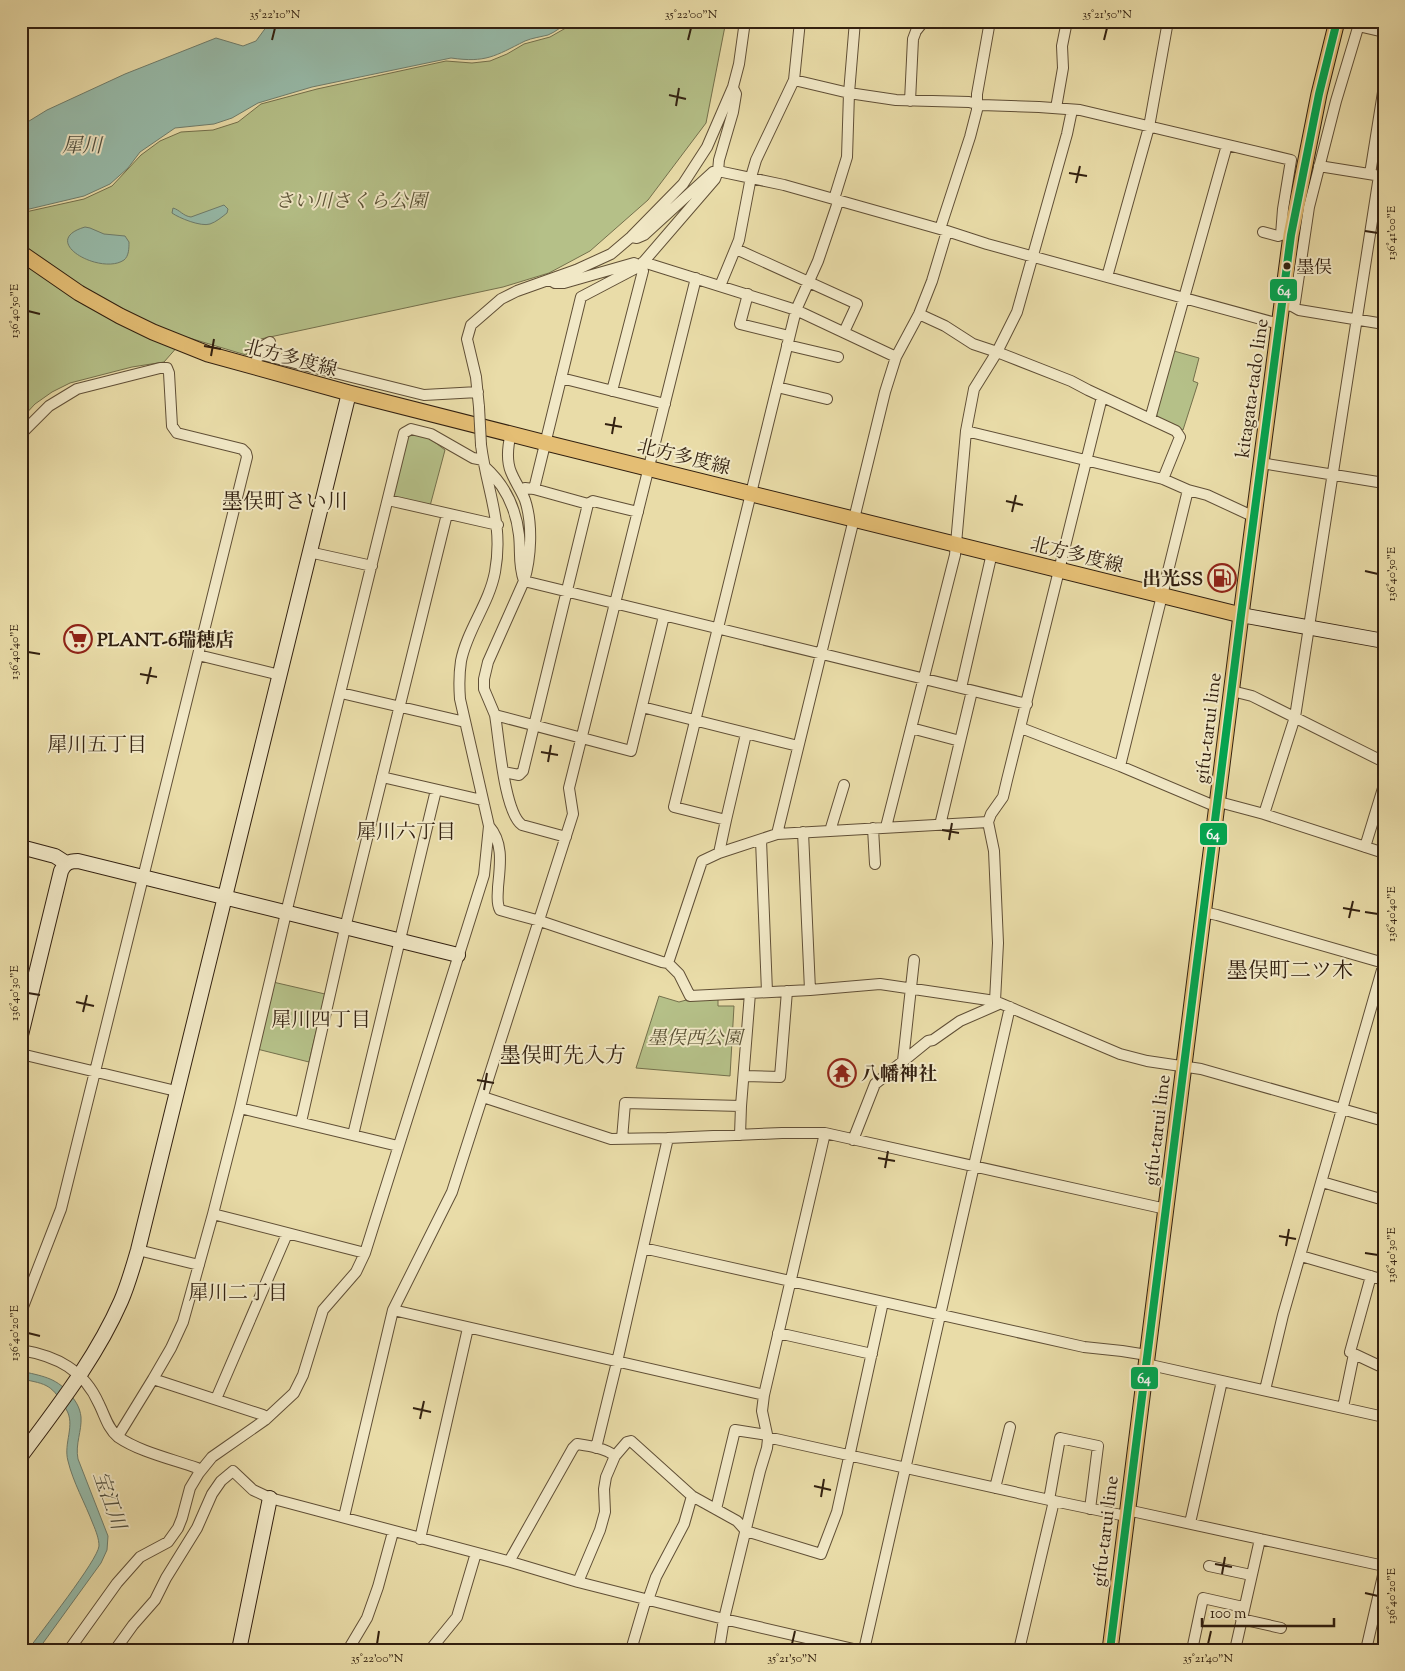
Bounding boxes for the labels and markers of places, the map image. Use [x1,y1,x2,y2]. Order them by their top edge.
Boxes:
place label: 墨俣 [1296,256,1332,282]
marker: 墨俣 [1282,261,1292,271]
fuel station icon: 出光SS [1207,563,1237,593]
place label: 出光SS [1142,567,1203,594]
supermarket icon: PLANT-6瑞穂店 [63,624,93,654]
place label: PLANT-6瑞穂店 [97,628,234,655]
temple icon: 八幡神社 [827,1058,857,1088]
place label: 八幡神社 [861,1062,937,1089]

